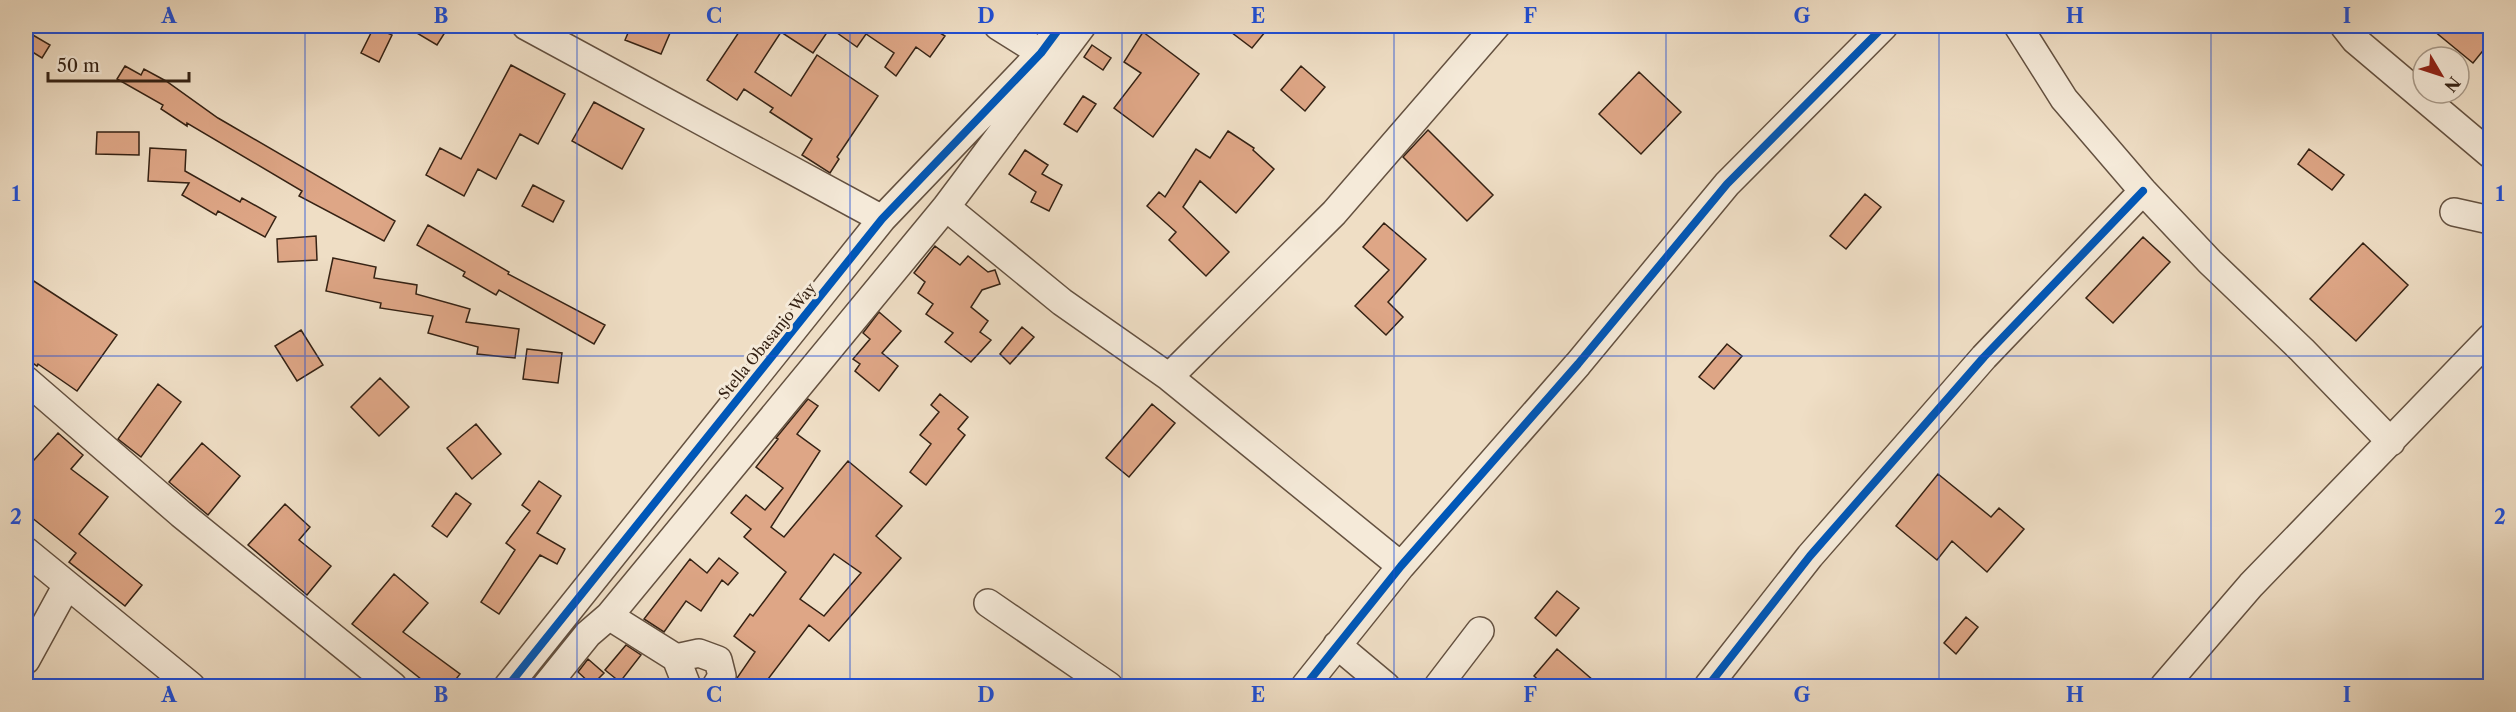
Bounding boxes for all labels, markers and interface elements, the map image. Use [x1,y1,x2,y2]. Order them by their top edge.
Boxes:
text: A [160,4,177,28]
text: B [434,4,449,28]
text: C [706,4,722,28]
text: D [977,4,995,28]
text: E [1251,4,1265,28]
text: F [1523,4,1537,28]
text: G [1794,4,1811,28]
text: H [2066,4,2084,28]
text: I [2343,4,2351,28]
scale bar [48,45,189,83]
north arrow [2411,45,2471,105]
text: 50 m [57,55,100,77]
text: N [2440,73,2465,96]
text: 1 [12,182,21,206]
text: 1 [2496,182,2505,206]
street label: Stella Obasanjo Way [714,278,820,403]
text: 2 [10,505,22,529]
text: 2 [2494,505,2506,529]
text: A [160,683,177,707]
text: B [434,683,449,707]
text: C [706,683,722,707]
text: D [977,683,995,707]
text: E [1251,683,1265,707]
text: F [1523,683,1537,707]
text: G [1794,683,1811,707]
text: H [2066,683,2084,707]
text: I [2343,683,2351,707]

